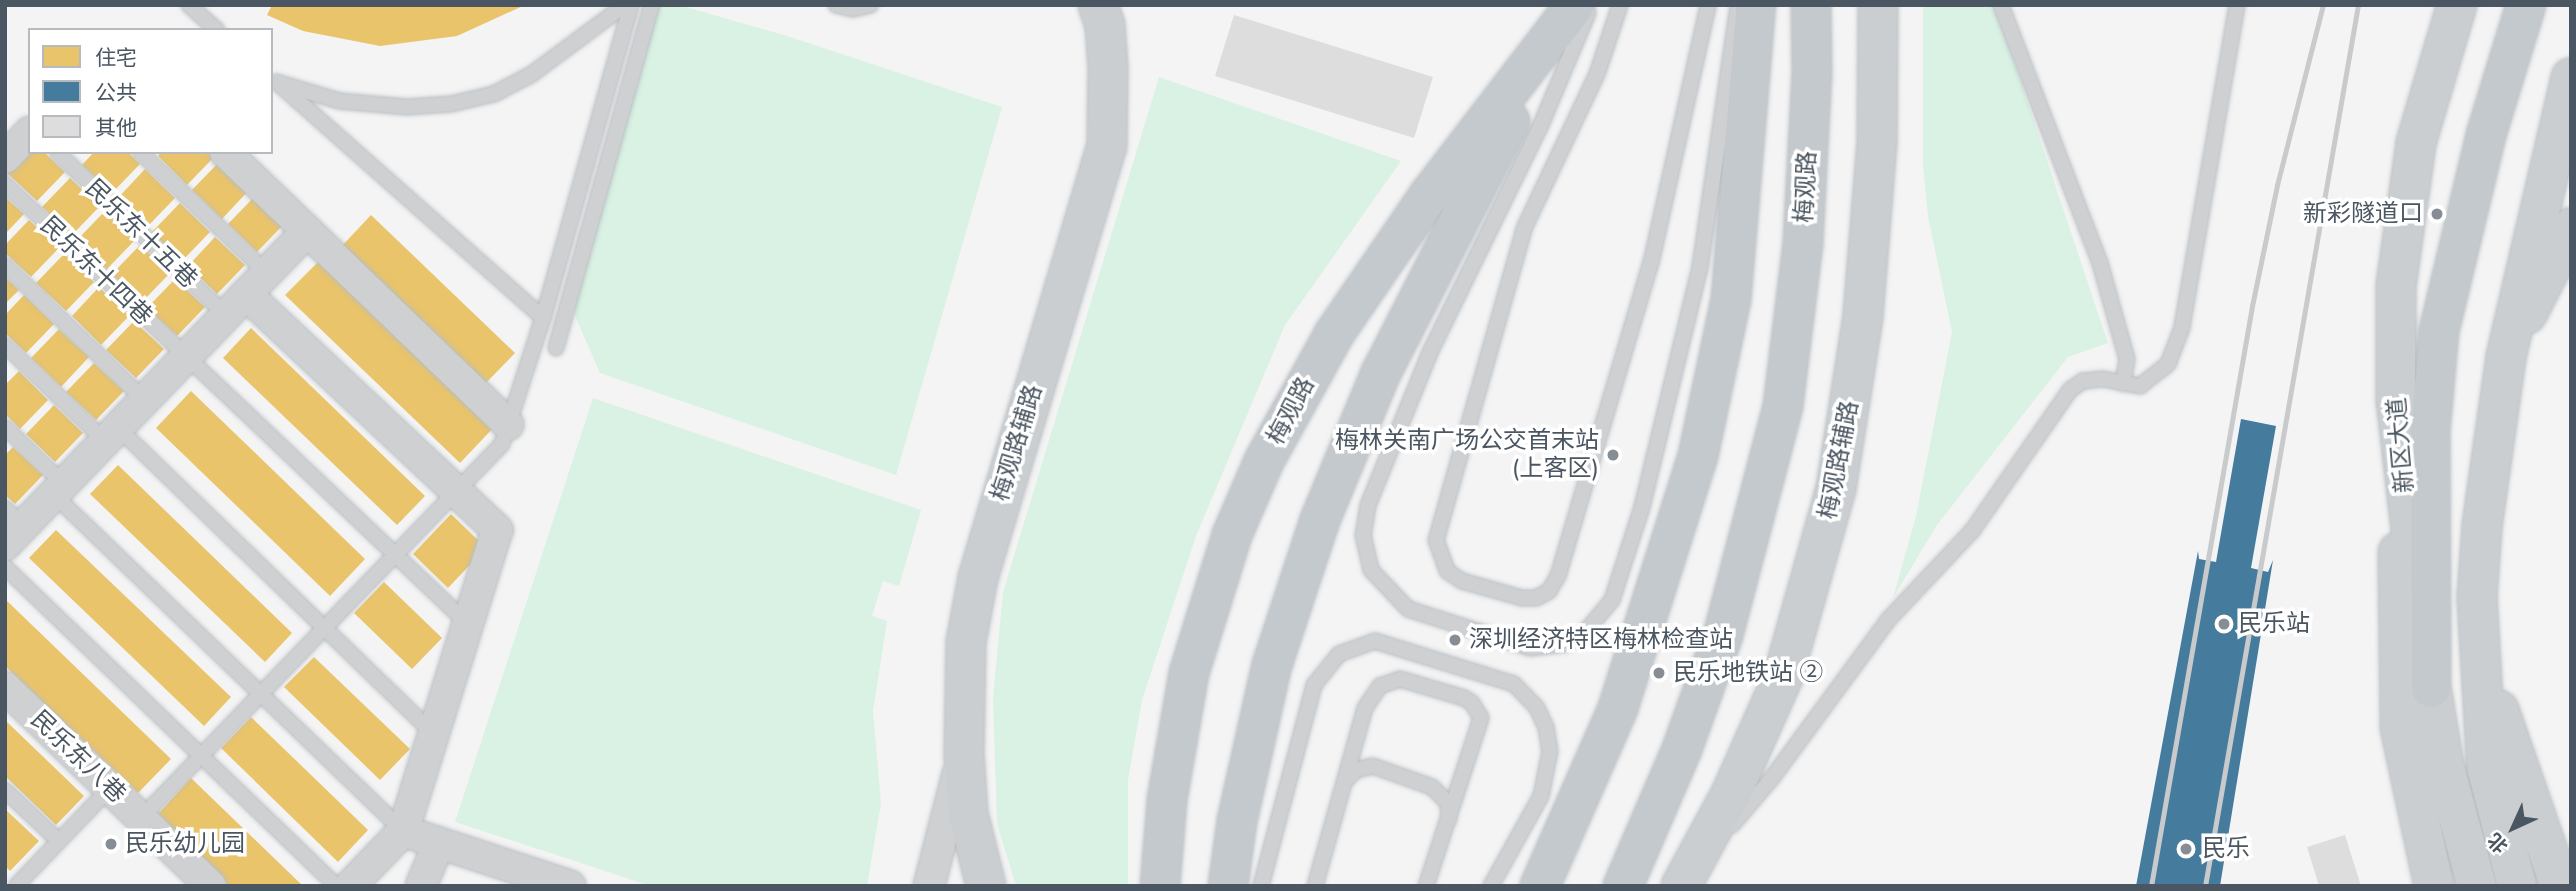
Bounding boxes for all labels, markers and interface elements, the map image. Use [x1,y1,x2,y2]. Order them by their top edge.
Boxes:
legend [28,28,273,154]
text: 住宅 [95,44,137,72]
text: 公共 [95,79,137,107]
text: 其他 [95,114,137,142]
street label: 梅观路 [1790,150,1822,224]
street label: 民乐东十五巷 [79,174,203,294]
place label: 新彩隧道口 [2303,200,2423,228]
marker: 新彩隧道口 [2429,206,2445,222]
street label: 民乐东十四巷 [34,211,158,331]
street label: 梅观路 [1261,372,1321,450]
street label: 梅观路辅路 [986,381,1048,505]
street label: 新区大道 [2382,396,2420,494]
street label: 梅观路辅路 [1813,398,1865,522]
place label: 梅林关南广场公交首末站 (上客区) [1335,427,1599,483]
marker: 梅林关南广场公交首末站 (上客区) [1605,447,1621,463]
place label: 民乐站 [2238,610,2310,638]
marker: 民乐站 [2216,616,2232,632]
place label: 深圳经济特区梅林检查站 [1469,626,1733,654]
marker: 深圳经济特区梅林检查站 [1447,632,1463,648]
place label: 民乐地铁站 ② [1673,659,1823,687]
marker: 民乐地铁站 ② [1651,665,1667,681]
street label: 民乐东八巷 [25,705,131,809]
north arrow [2478,793,2548,863]
text: 北 [2482,827,2514,859]
place label: 民乐幼儿园 [125,830,245,858]
place label: 民乐 [2202,835,2250,863]
marker: 民乐幼儿园 [103,836,119,852]
marker: 民乐 [2176,839,2196,859]

